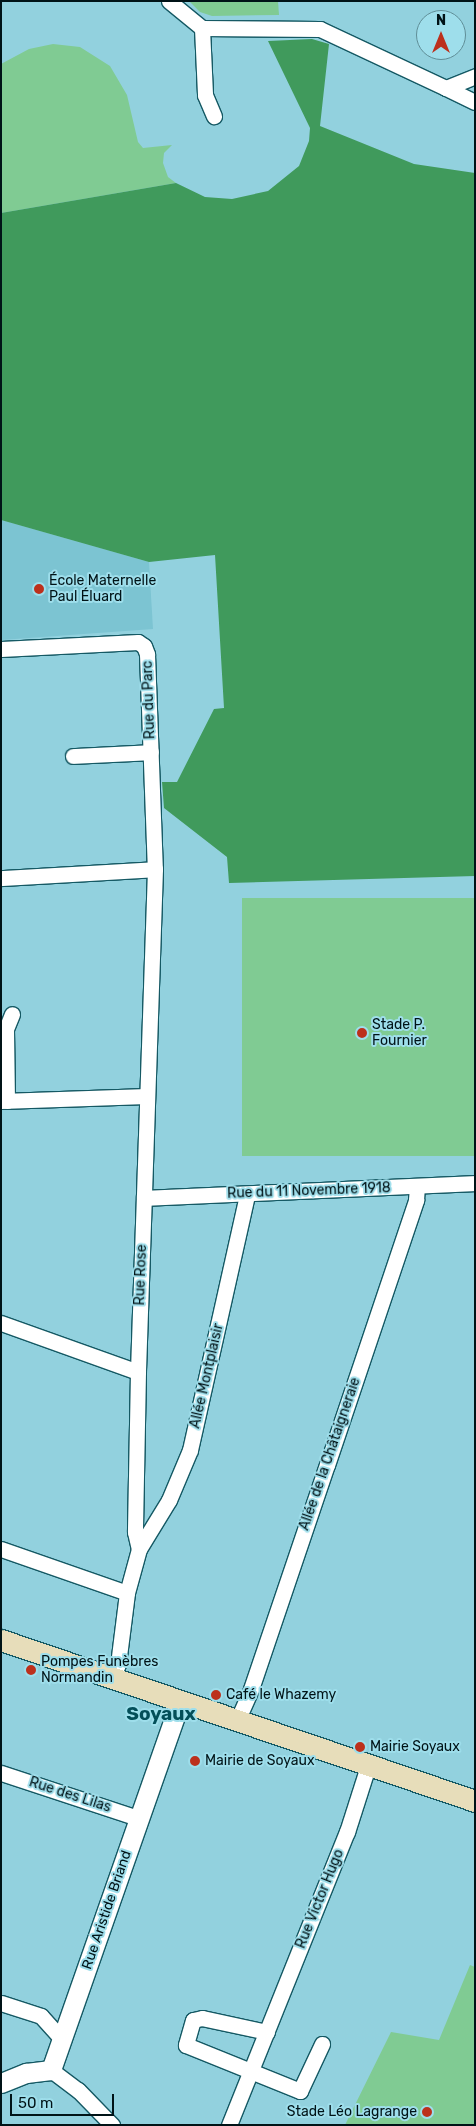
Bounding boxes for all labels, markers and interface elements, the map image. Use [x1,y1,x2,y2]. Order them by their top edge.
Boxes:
north arrow [416,10,466,60]
text: N [436,12,446,29]
place label: École Maternelle Paul Éluard [49,573,156,606]
marker: École Maternelle Paul Éluard [33,583,45,595]
street label: Rue du Parc [139,660,159,740]
place label: Stade P. Fournier [372,1017,427,1050]
marker: Stade P. Fournier [356,1027,368,1039]
street label: Rue du 11 Novembre 1918 [227,1180,391,1202]
street label: Rue Rose [132,1244,150,1306]
street label: Allée Montplaisir [187,1322,227,1430]
street label: Allée de la Châtaigneraie [296,1375,364,1533]
place label: Pompes Funèbres Normandin [41,1654,158,1686]
marker: Pompes Funèbres Normandin [25,1664,37,1676]
place label: Café le Whazemy [226,1687,336,1703]
marker: Café le Whazemy [210,1689,222,1701]
district label: Soyaux [126,1703,196,1725]
place label: Mairie Soyaux [370,1739,460,1755]
marker: Mairie Soyaux [354,1741,366,1753]
place label: Mairie de Soyaux [205,1753,314,1769]
marker: Mairie de Soyaux [189,1755,201,1767]
street label: Rue des Lilas [27,1774,113,1816]
street label: Rue Victor Hugo [292,1847,348,1951]
street label: Rue Aristide Briand [79,1848,135,1972]
scale bar [12,2084,116,2116]
text: 50 m [18,2094,53,2112]
place label: Stade Léo Lagrange [287,2104,417,2120]
marker: Stade Léo Lagrange [421,2106,433,2118]

